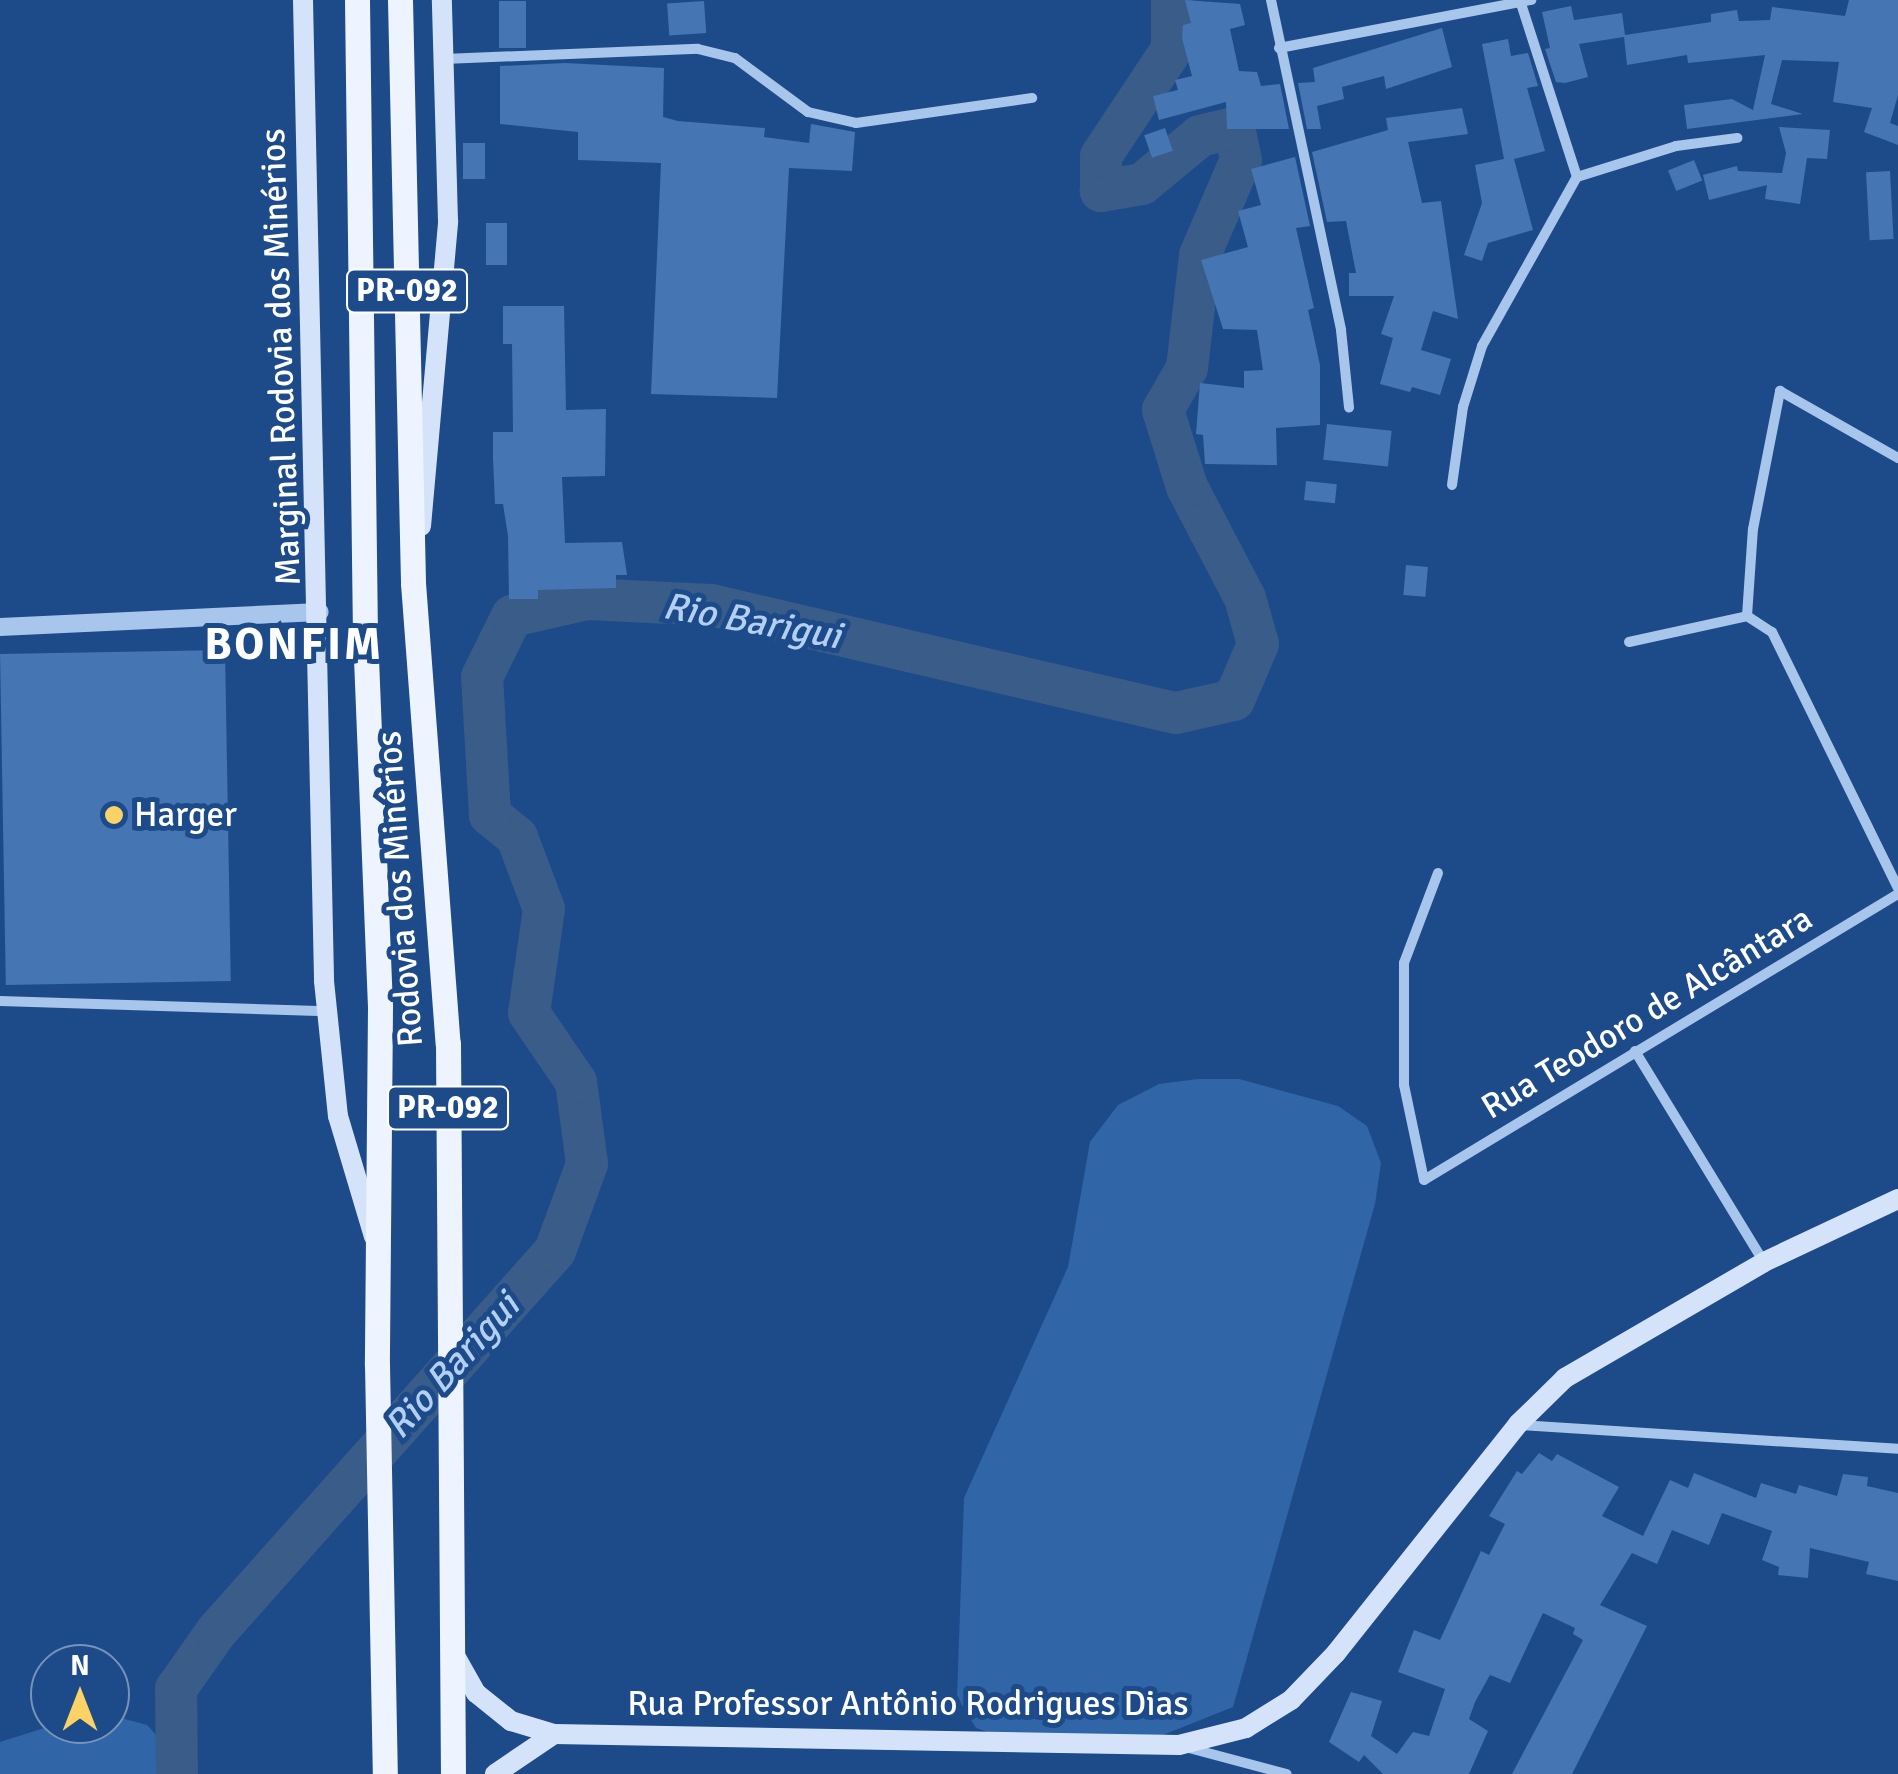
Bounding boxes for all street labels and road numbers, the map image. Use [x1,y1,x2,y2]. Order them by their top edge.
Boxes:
street label: Marginal Rodovia dos Minérios [252,128,310,586]
road number: PR-092 [344,264,470,318]
street label: Rodovia dos Minérios [368,730,432,1048]
street label: Rua Teodoro de Alcântara [1474,898,1820,1128]
road number: PR-092 [386,1081,510,1135]
street label: Rua Professor Antônio Rodrigues Dias [627,1683,1189,1725]

